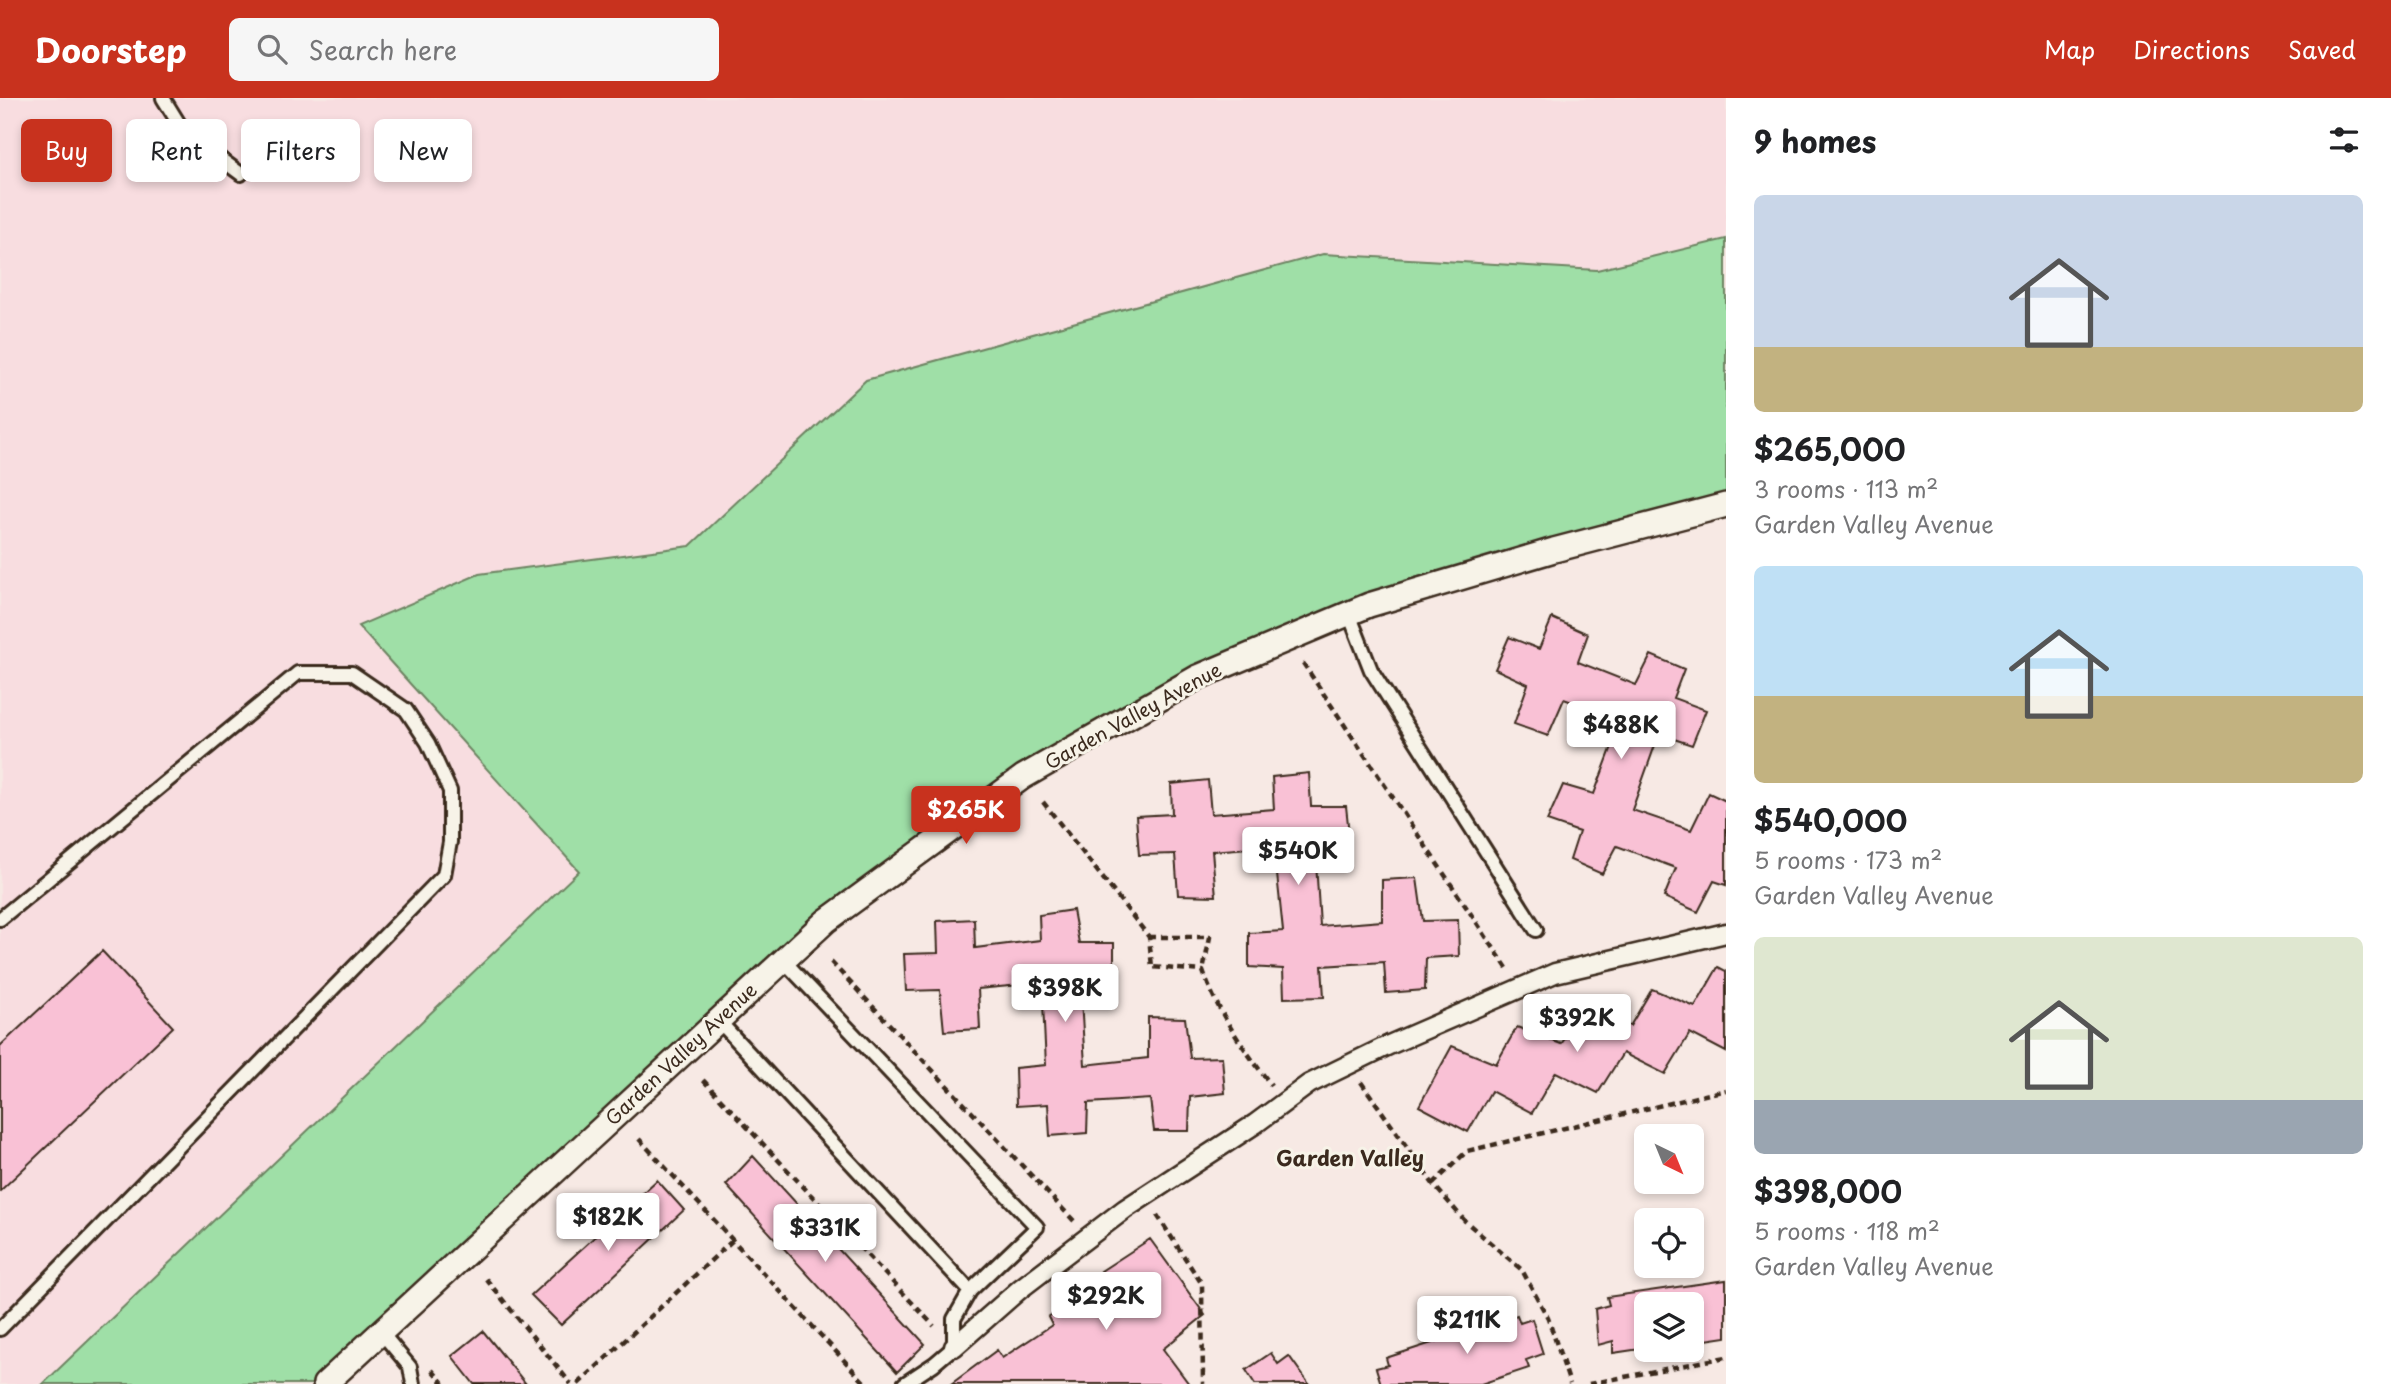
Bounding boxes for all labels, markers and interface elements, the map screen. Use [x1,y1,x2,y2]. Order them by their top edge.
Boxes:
search box [229,18,719,81]
text: Doorstep [35,24,187,74]
icon: search [253,30,291,68]
text: Search here [309,30,457,69]
text: Map [2044,31,2095,67]
text: Directions [2133,31,2250,67]
text: Saved [2288,31,2356,67]
text: 9 homes [1754,118,1876,163]
chip: Buy [21,119,112,182]
chip: Rent [126,119,227,182]
chip: Filters [241,119,360,182]
chip: New [374,119,472,182]
icon: filters [2325,121,2363,159]
icon: home [1996,240,2122,366]
text: $265,000 [1754,426,1906,471]
text: 3 rooms · 113 m² [1754,471,1938,506]
text: Garden Valley Avenue [1754,506,1994,541]
icon: home [1996,611,2122,737]
street label: Garden Valley Avenue [1039,655,1226,775]
pin: $488K [1572,702,1670,761]
text: $488K [1583,706,1659,741]
pin: $265K [917,786,1015,846]
text: $265K [927,791,1005,826]
text: $540,000 [1754,797,1907,842]
pin: $540K [1249,828,1347,887]
text: $540K [1258,832,1338,867]
text: 5 rooms · 173 m² [1754,842,1942,877]
text: Garden Valley Avenue [1754,877,1994,912]
pin: $398K [1016,964,1114,1024]
text: $398K [1028,969,1102,1004]
street label: Garden Valley Avenue [598,975,762,1131]
icon: home [1996,982,2122,1108]
pin: $392K [1528,995,1626,1054]
text: $392K [1539,999,1615,1034]
north arrow [1634,1124,1704,1194]
map controls [1634,1124,1704,1362]
district label: Garden Valley [1276,1141,1424,1173]
text: $398,000 [1754,1168,1902,1213]
pin: $182K [559,1194,657,1253]
text: $182K [572,1198,644,1233]
pin: $331K [776,1204,874,1264]
button: locate [1634,1208,1704,1278]
text: $331K [789,1209,861,1244]
text: 5 rooms · 118 m² [1754,1213,1940,1248]
text: Garden Valley Avenue [1754,1248,1994,1283]
pin: $292K [1057,1272,1155,1332]
text: $292K [1067,1277,1145,1312]
button: layers [1634,1292,1704,1362]
pin: $211K [1418,1296,1516,1356]
text: $211K [1433,1301,1501,1336]

